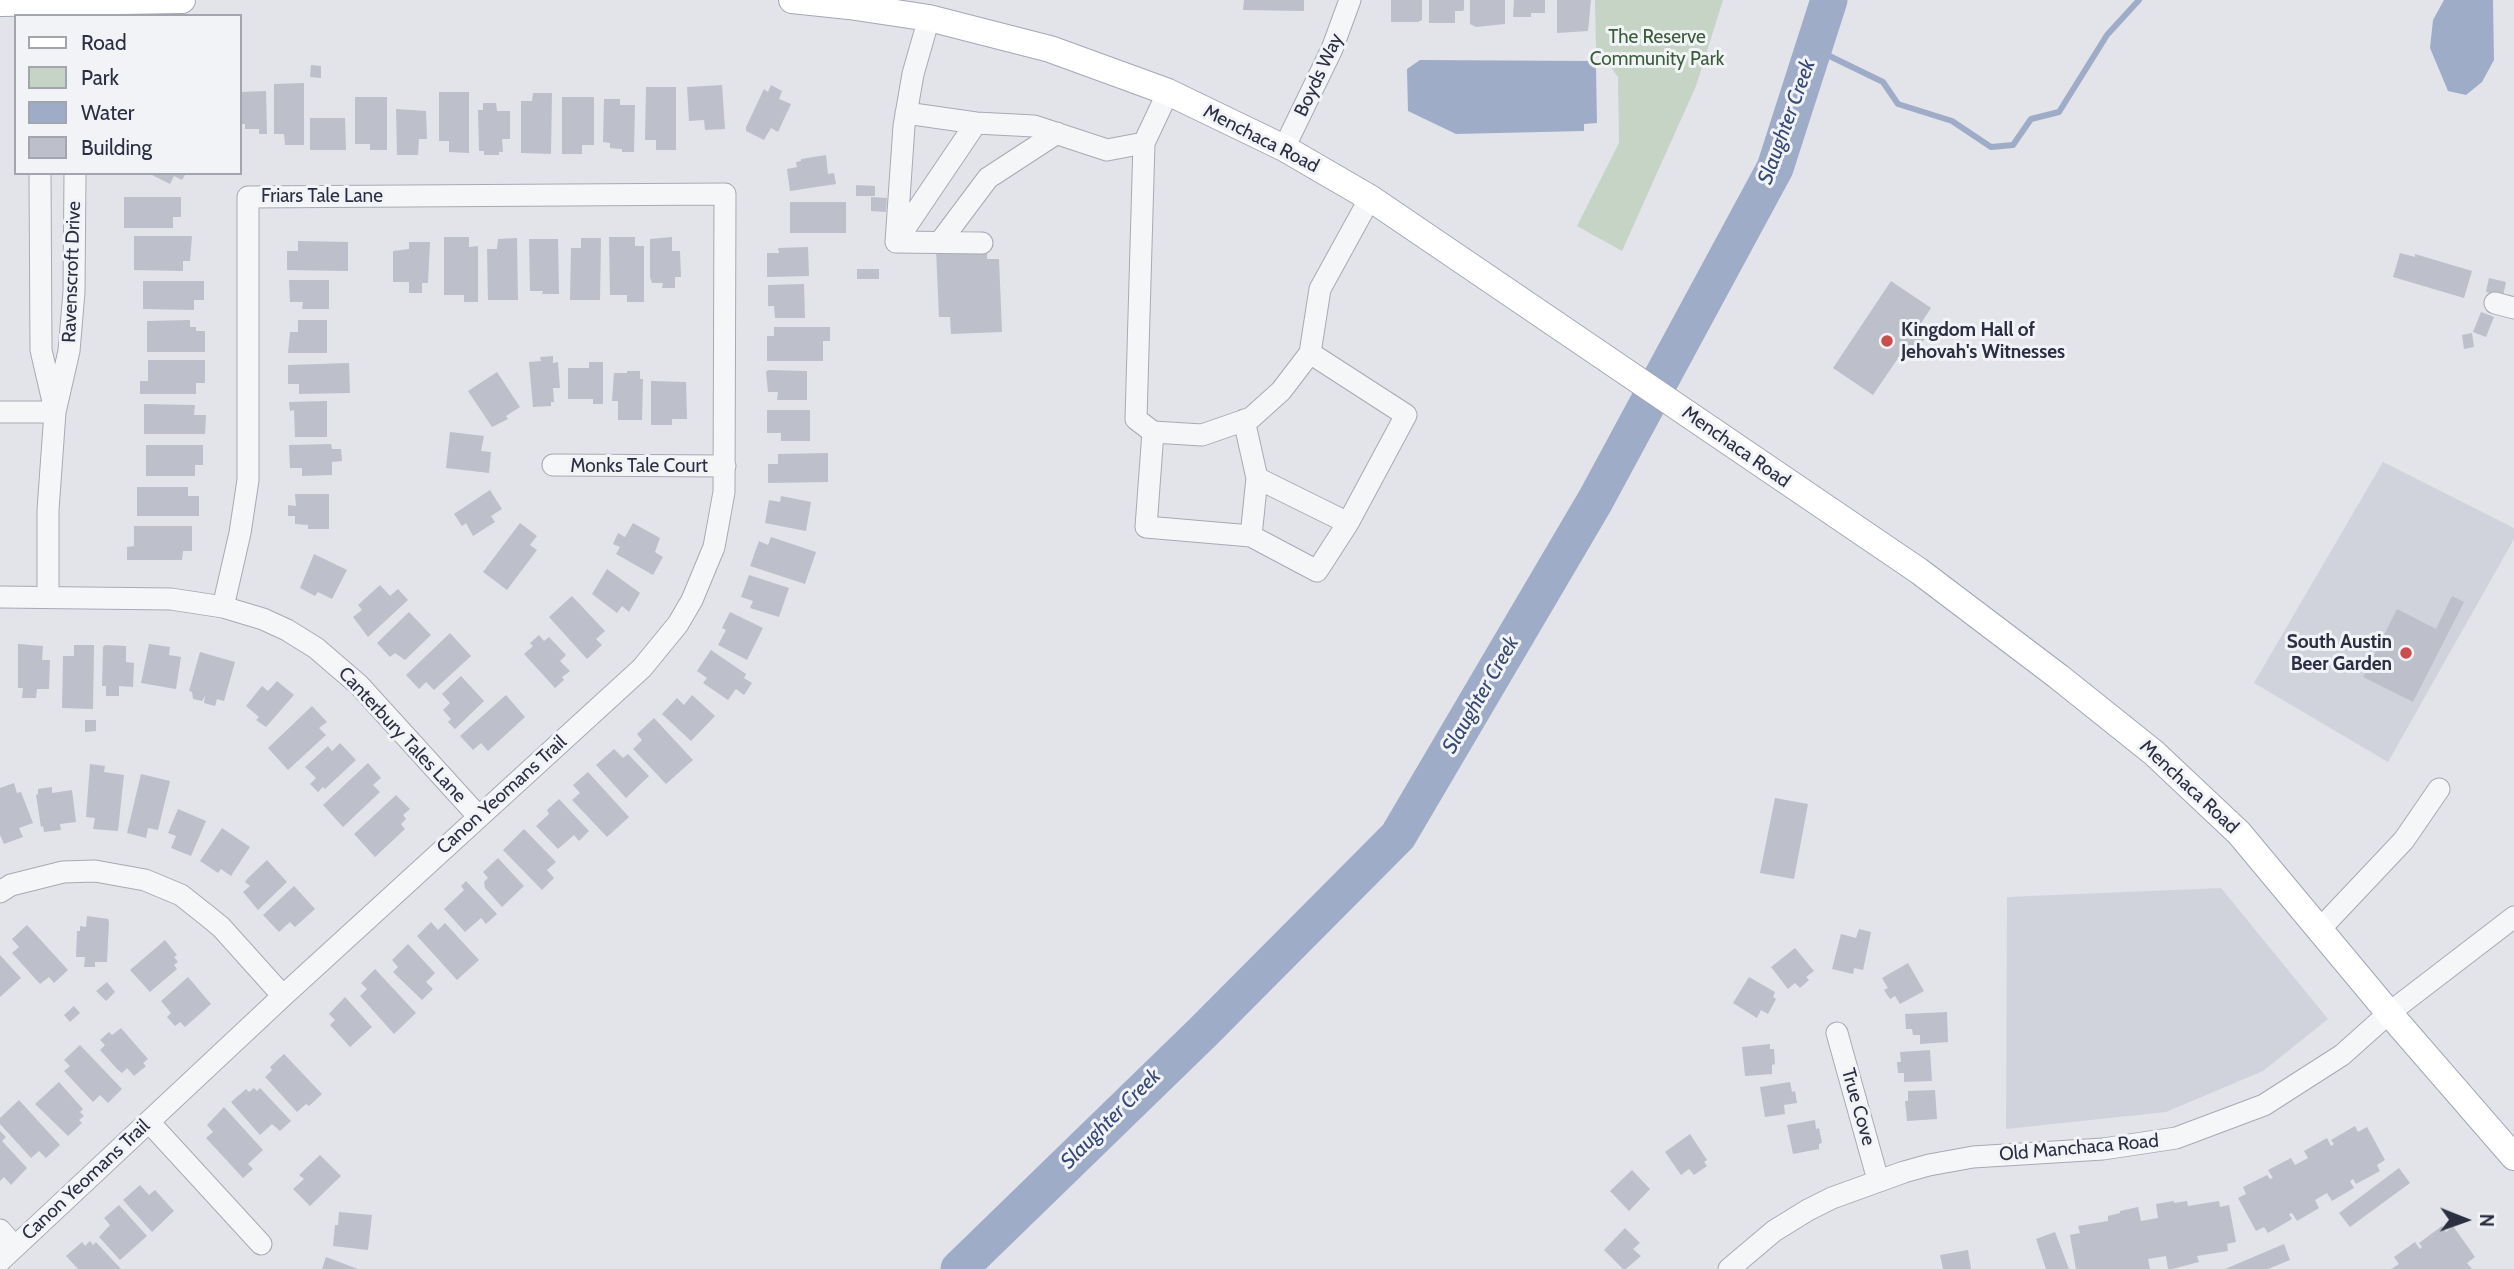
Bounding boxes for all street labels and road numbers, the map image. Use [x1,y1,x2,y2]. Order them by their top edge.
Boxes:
street label: Boyds Way [1290,30,1348,120]
street label: Menchaca Road [1199,100,1323,178]
street label: Friars Tale Lane [261,185,383,207]
street label: Ravenscroft Drive [58,201,86,343]
street label: Menchaca Road [1678,401,1794,493]
street label: Monks Tale Court [570,455,708,477]
street label: Canterbury Tales Lane [333,662,471,808]
street label: Canon Yeomans Trail [432,731,572,859]
street label: Menchaca Road [2135,735,2243,839]
street label: True Cove [1836,1066,1880,1148]
street label: Canon Yeomans Trail [17,1115,155,1245]
street label: Old Manchaca Road [1998,1130,2160,1166]

